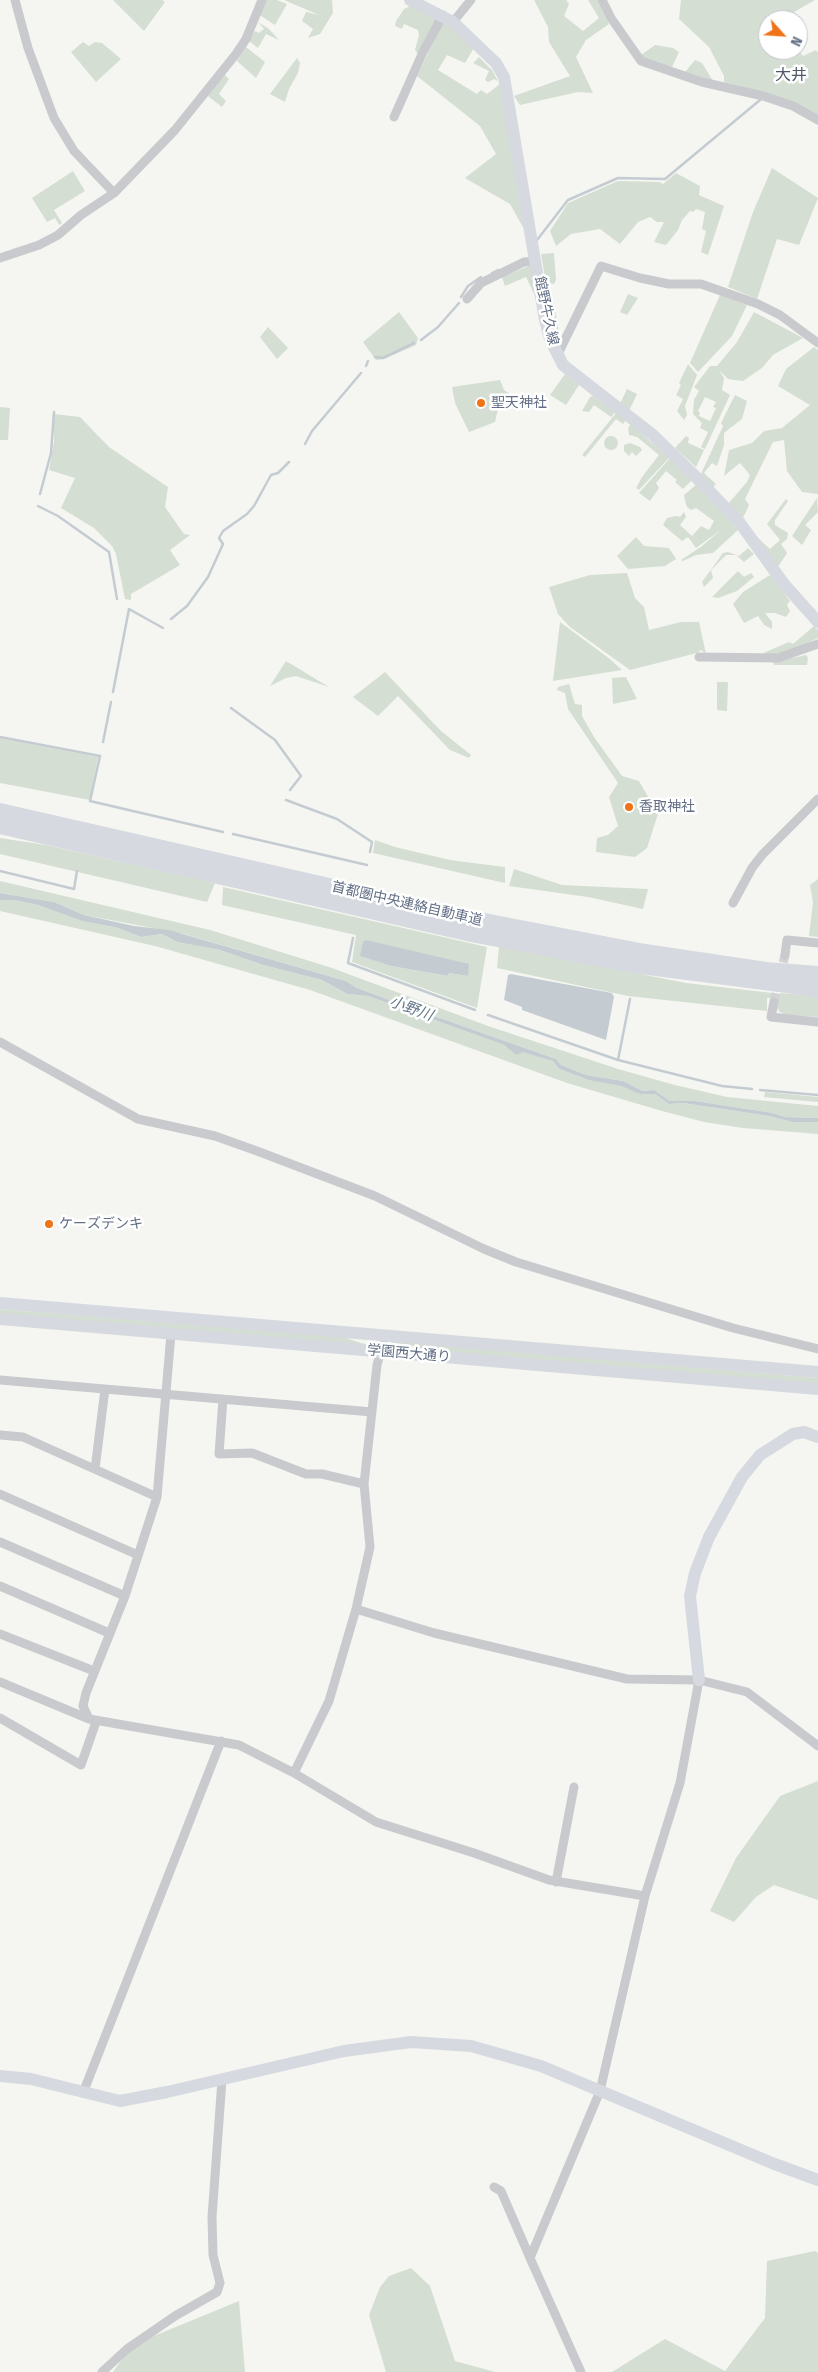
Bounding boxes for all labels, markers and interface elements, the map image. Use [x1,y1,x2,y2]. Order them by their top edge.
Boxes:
north arrow [758,10,808,60]
text: N [787,34,806,49]
district label: 大井 [775,66,807,86]
street label: 館野牛久線 [531,275,561,347]
place label: 聖天神社 [491,395,547,411]
marker: 聖天神社 [475,397,487,409]
place label: 香取神社 [639,799,695,815]
marker: 香取神社 [623,801,635,813]
street label: 首都圏中央連絡自動車道 [330,878,484,930]
water label: 小野川 [387,993,435,1025]
place label: ケーズデンキ [59,1216,143,1232]
marker: ケーズデンキ [43,1218,55,1230]
street label: 学園西大通り [366,1342,452,1366]

